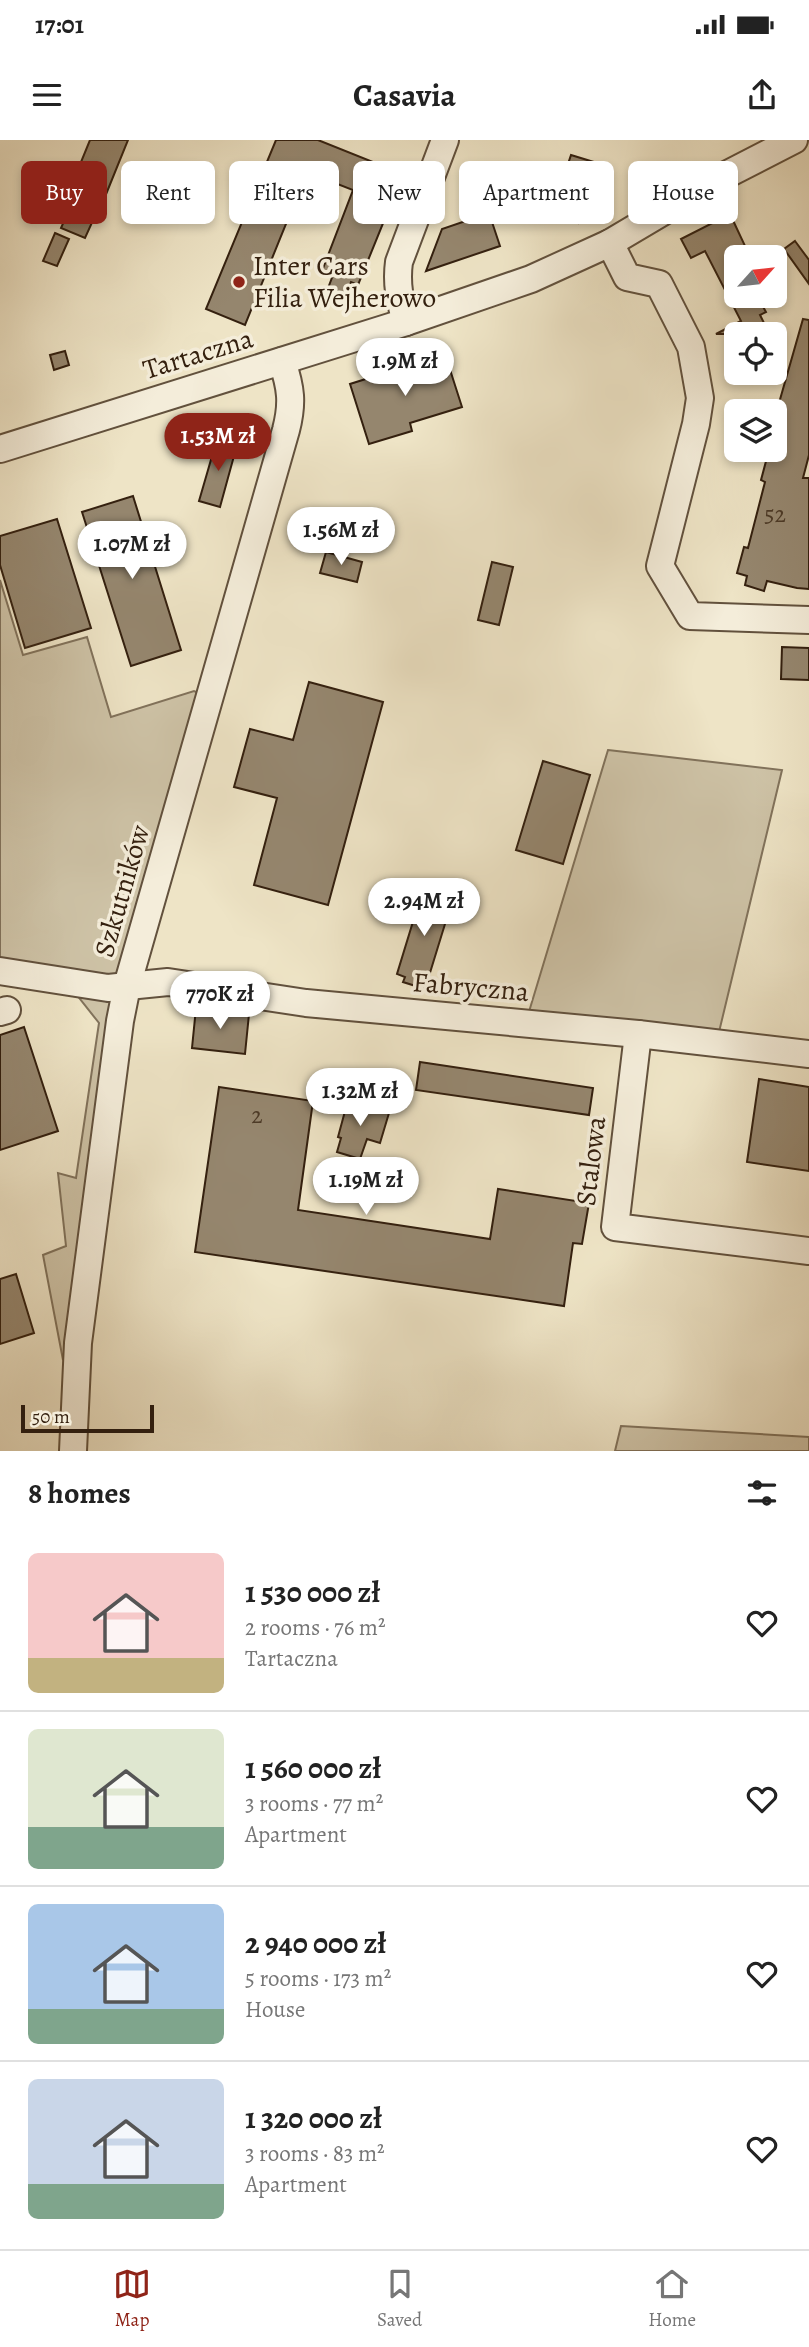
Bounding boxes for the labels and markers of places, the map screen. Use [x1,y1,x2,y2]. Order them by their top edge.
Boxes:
place label: Inter Cars Filia Wejherowo [253,247,436,317]
marker: Inter Cars Filia Wejherowo [231,274,247,290]
pin: 1.9M zł [340,338,470,398]
pin: 1.53M zł [146,414,290,473]
pin: 1.56M zł [269,508,413,567]
pin: 1.07M zł [60,522,204,581]
pin: 2.94M zł [352,878,496,938]
pin: 770K zł [155,972,285,1031]
pin: 1.32M zł [288,1068,432,1128]
pin: 1.19M zł [294,1158,438,1217]

